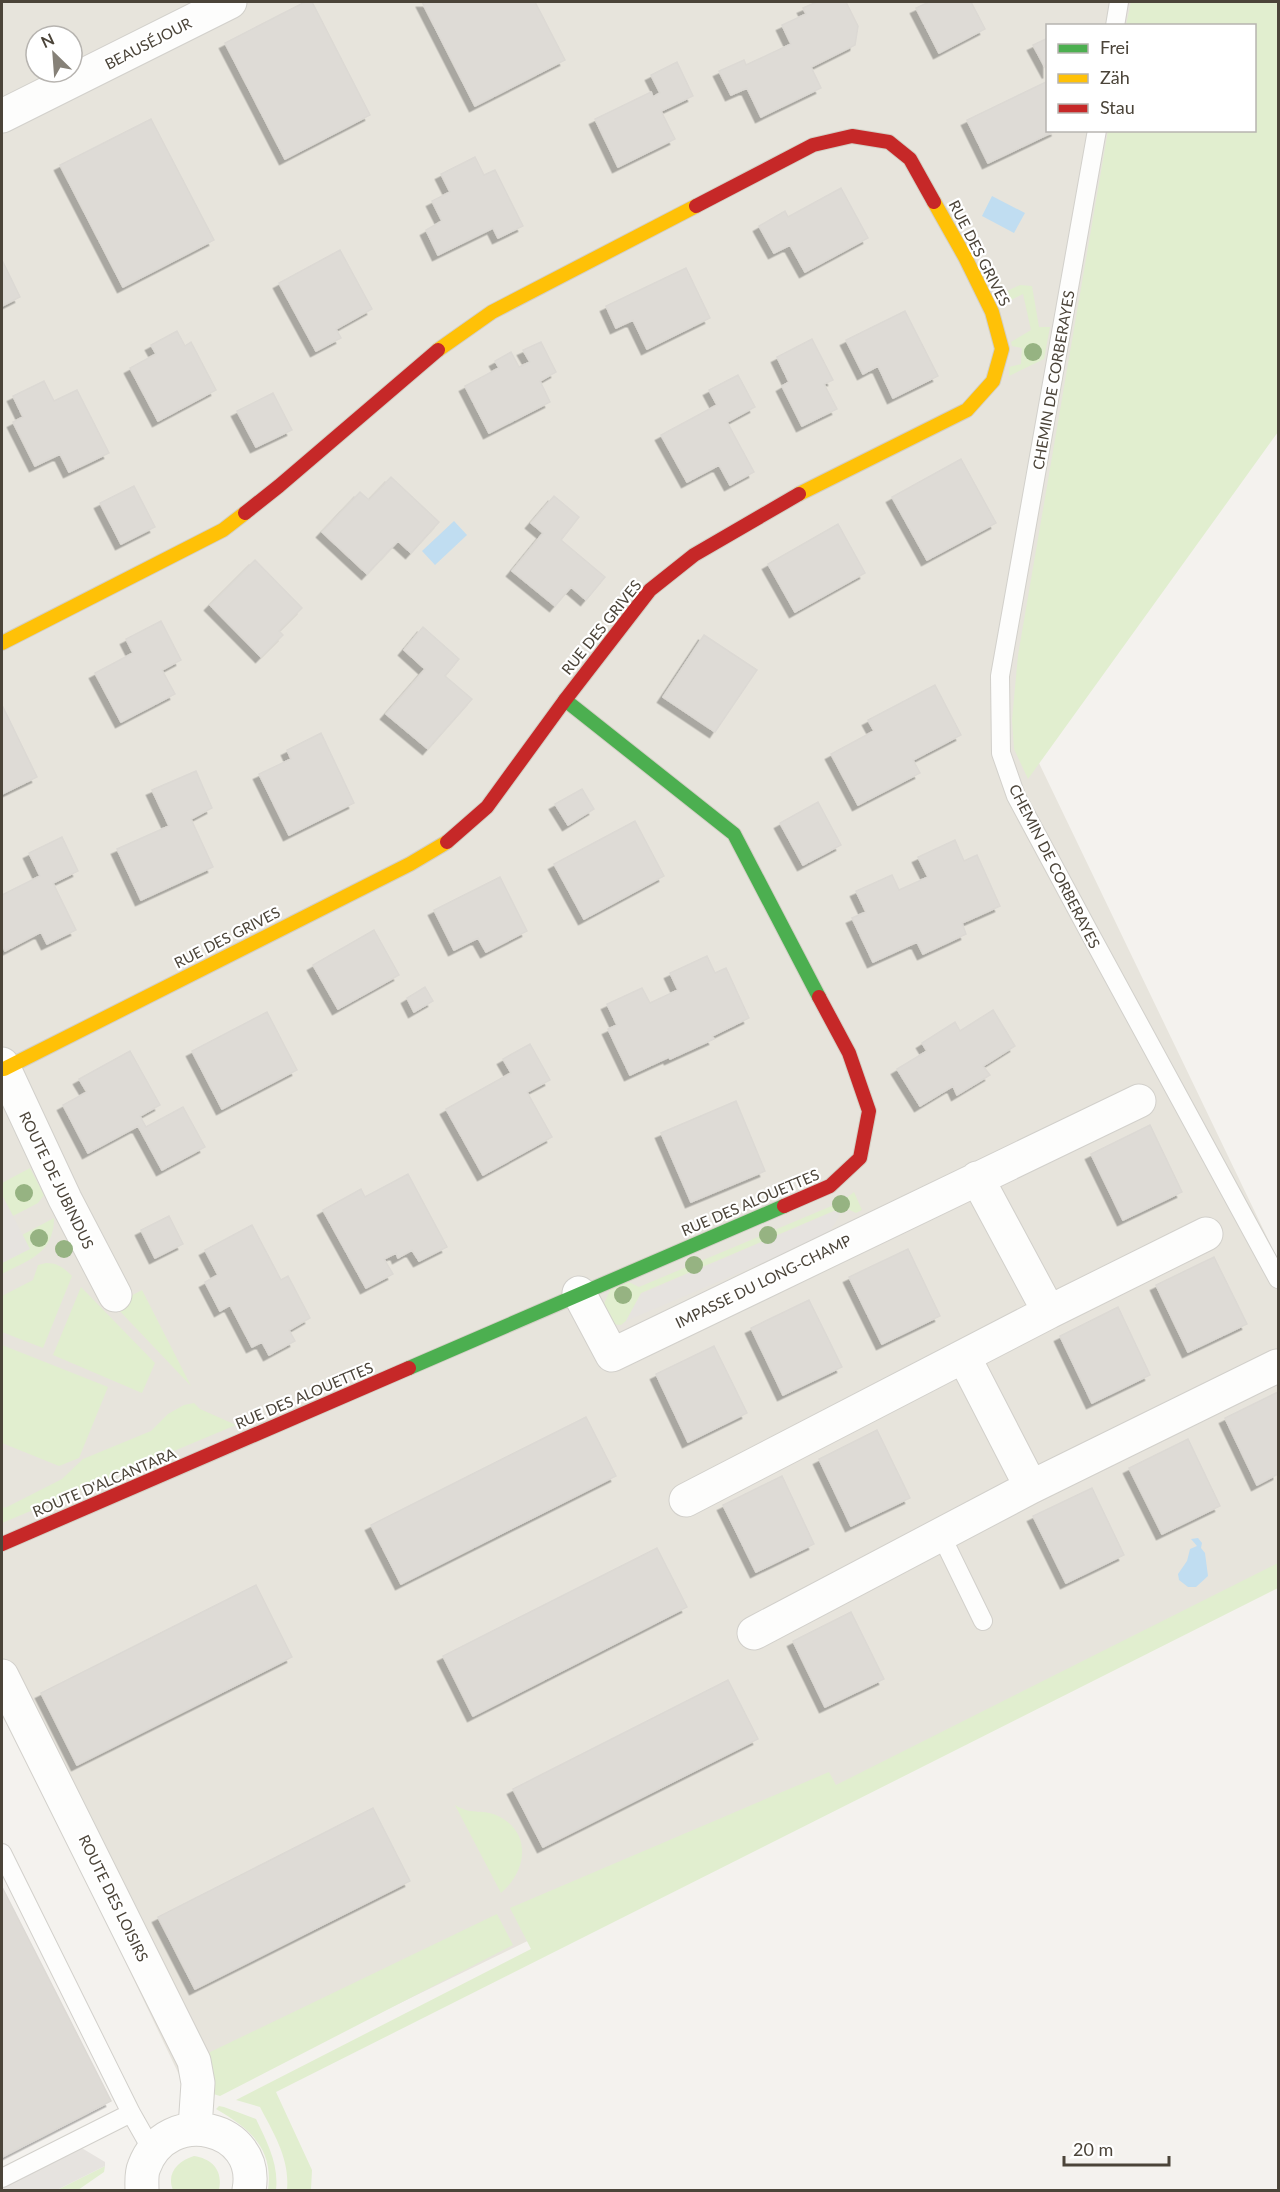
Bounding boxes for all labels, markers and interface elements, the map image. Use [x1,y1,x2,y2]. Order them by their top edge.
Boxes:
street label: BEAUSÉJOUR [102,13,195,73]
north arrow [24,24,84,84]
legend [1046,24,1256,132]
text: N [38,29,57,51]
text: Frei [1100,36,1129,58]
text: Zäh [1100,66,1130,88]
text: Stau [1100,96,1135,118]
street label: RUE DES GRIVES [946,197,1014,309]
street label: CHEMIN DE CORBERAYES [1028,289,1078,471]
street label: RUE DES GRIVES [557,576,645,678]
street label: CHEMIN DE CORBERAYES [1006,781,1104,951]
street label: RUE DES GRIVES [171,903,283,971]
street label: ROUTE DE JUBINDUS [16,1108,98,1252]
street label: RUE DES ALOUETTES [678,1165,822,1239]
street label: IMPASSE DU LONG-CHAMP [672,1231,854,1331]
street label: RUE DES ALOUETTES [232,1358,376,1432]
street label: ROUTE D'ALCANTARA [30,1443,179,1520]
street label: ROUTE DES LOISIRS [75,1832,153,1964]
scale bar [1064,2129,1169,2167]
text: 20 m [1073,2138,1113,2160]

